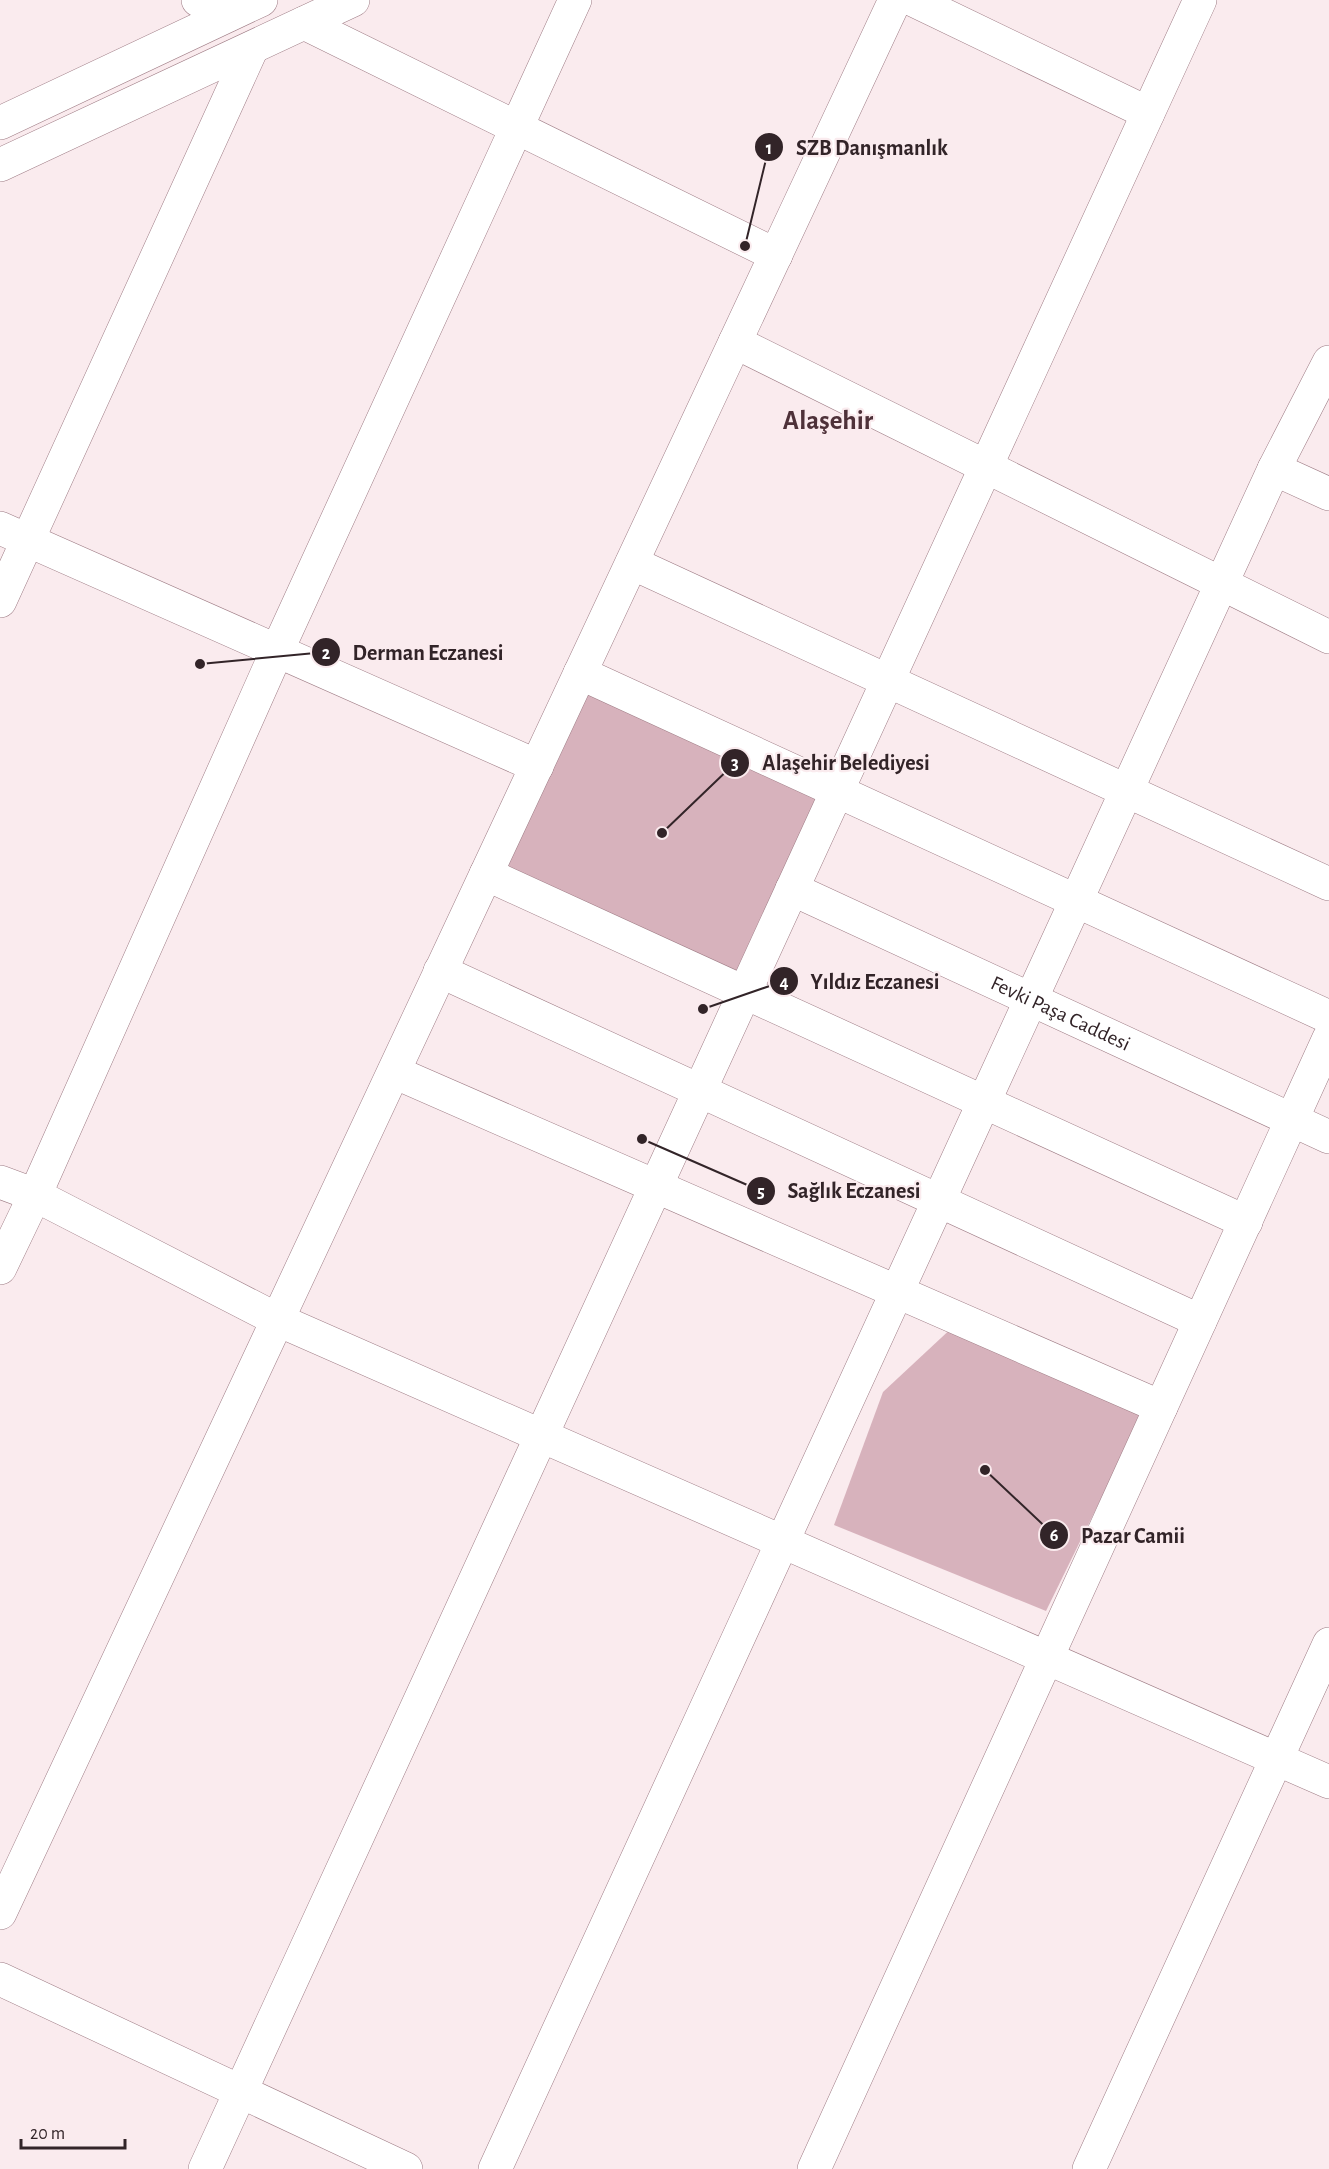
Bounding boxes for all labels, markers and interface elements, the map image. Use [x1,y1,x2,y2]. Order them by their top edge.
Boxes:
callout: SZB Danışmanlık [754,127,960,167]
text: SZB Danışmanlık [796,137,948,159]
text: 1 [766,140,772,158]
district label: Alaşehir [783,407,874,434]
callout: Derman Eczanesi [311,632,516,672]
text: Derman Eczanesi [353,642,503,664]
text: 2 [322,645,331,663]
callout: Alaşehir Belediyesi [720,743,942,783]
text: Alaşehir Belediyesi [762,752,930,775]
text: 3 [731,755,739,773]
callout: Yıldız Eczanesi [769,961,952,1001]
text: Yıldız Eczanesi [811,971,939,993]
street label: Fevki Paşa Caddesi [988,972,1134,1054]
text: 4 [779,974,789,992]
callout: Sağlık Eczanesi [746,1171,933,1211]
text: Sağlık Eczanesi [787,1180,921,1202]
text: 5 [757,1183,765,1201]
callout: Pazar Camii [1039,1515,1197,1555]
text: Pazar Camii [1081,1525,1185,1547]
text: 6 [1050,1527,1059,1545]
scale bar [21,2112,124,2150]
text: 20 m [30,2125,65,2143]

